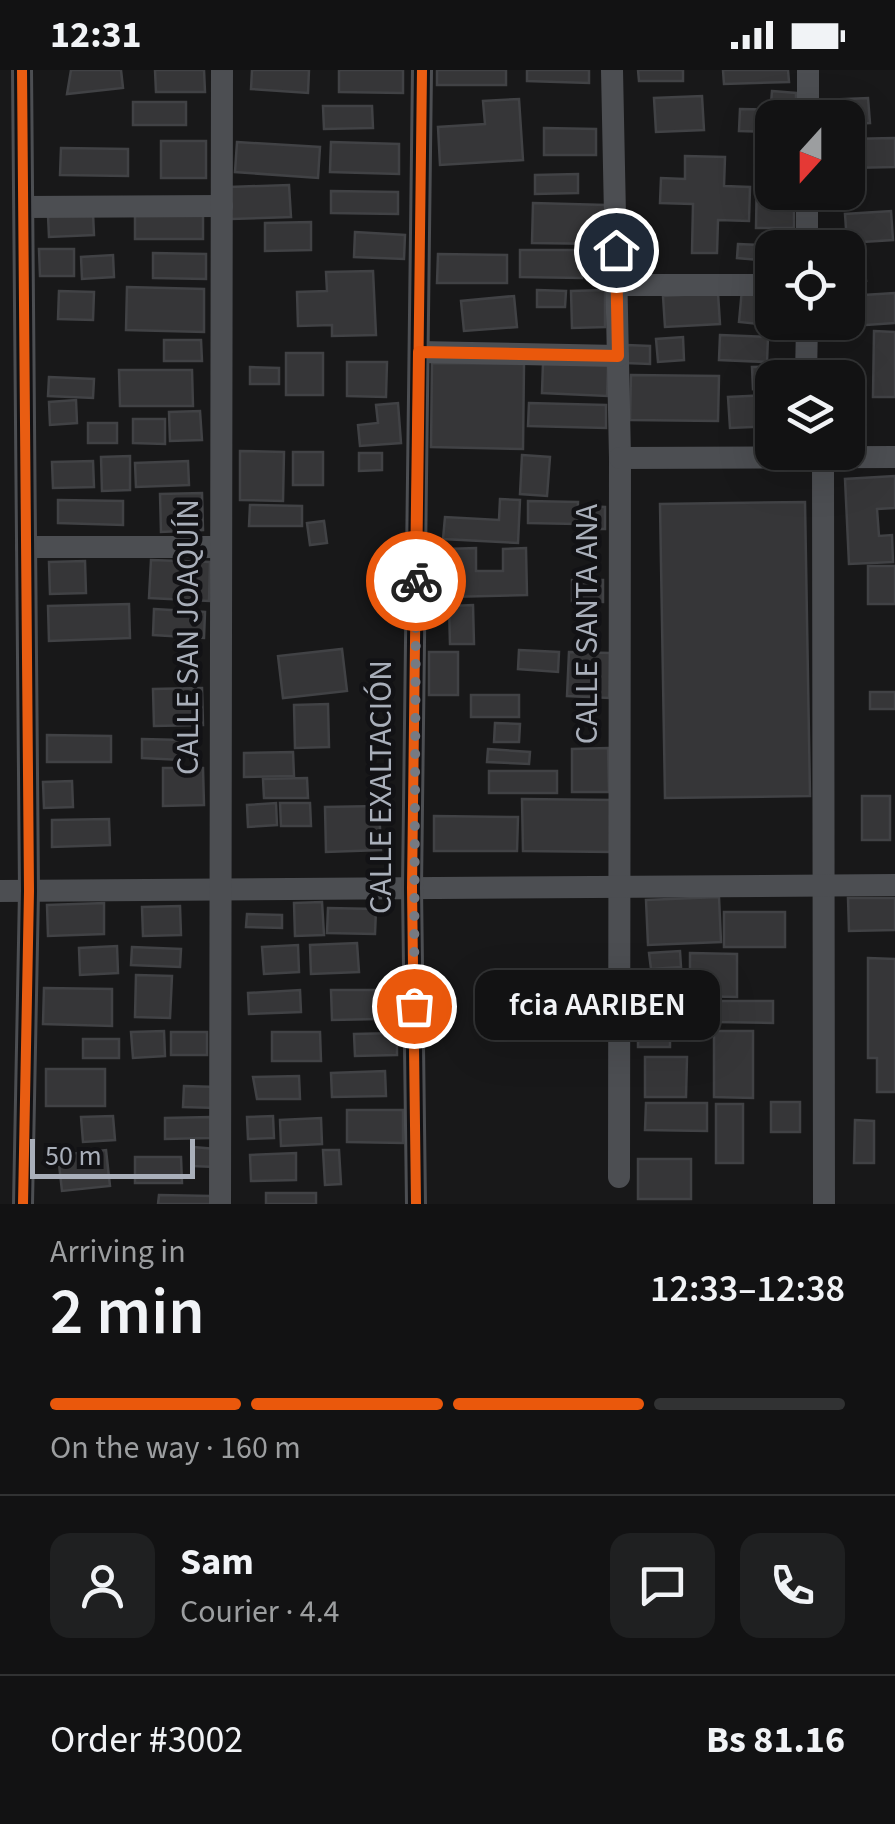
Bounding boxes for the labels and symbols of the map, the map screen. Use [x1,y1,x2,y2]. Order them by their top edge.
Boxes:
north arrow [755,100,865,210]
pin [574,208,659,293]
street label: CALLE SAN JOAQUÍN [165,499,211,775]
street label: CALLE SANTA ANA [564,503,610,744]
courier [366,531,466,631]
street label: CALLE EXALTACIÓN [358,660,404,914]
pin [372,964,457,1049]
callout: fcia AARIBEN [474,971,719,1041]
scale bar [30,1134,195,1178]

